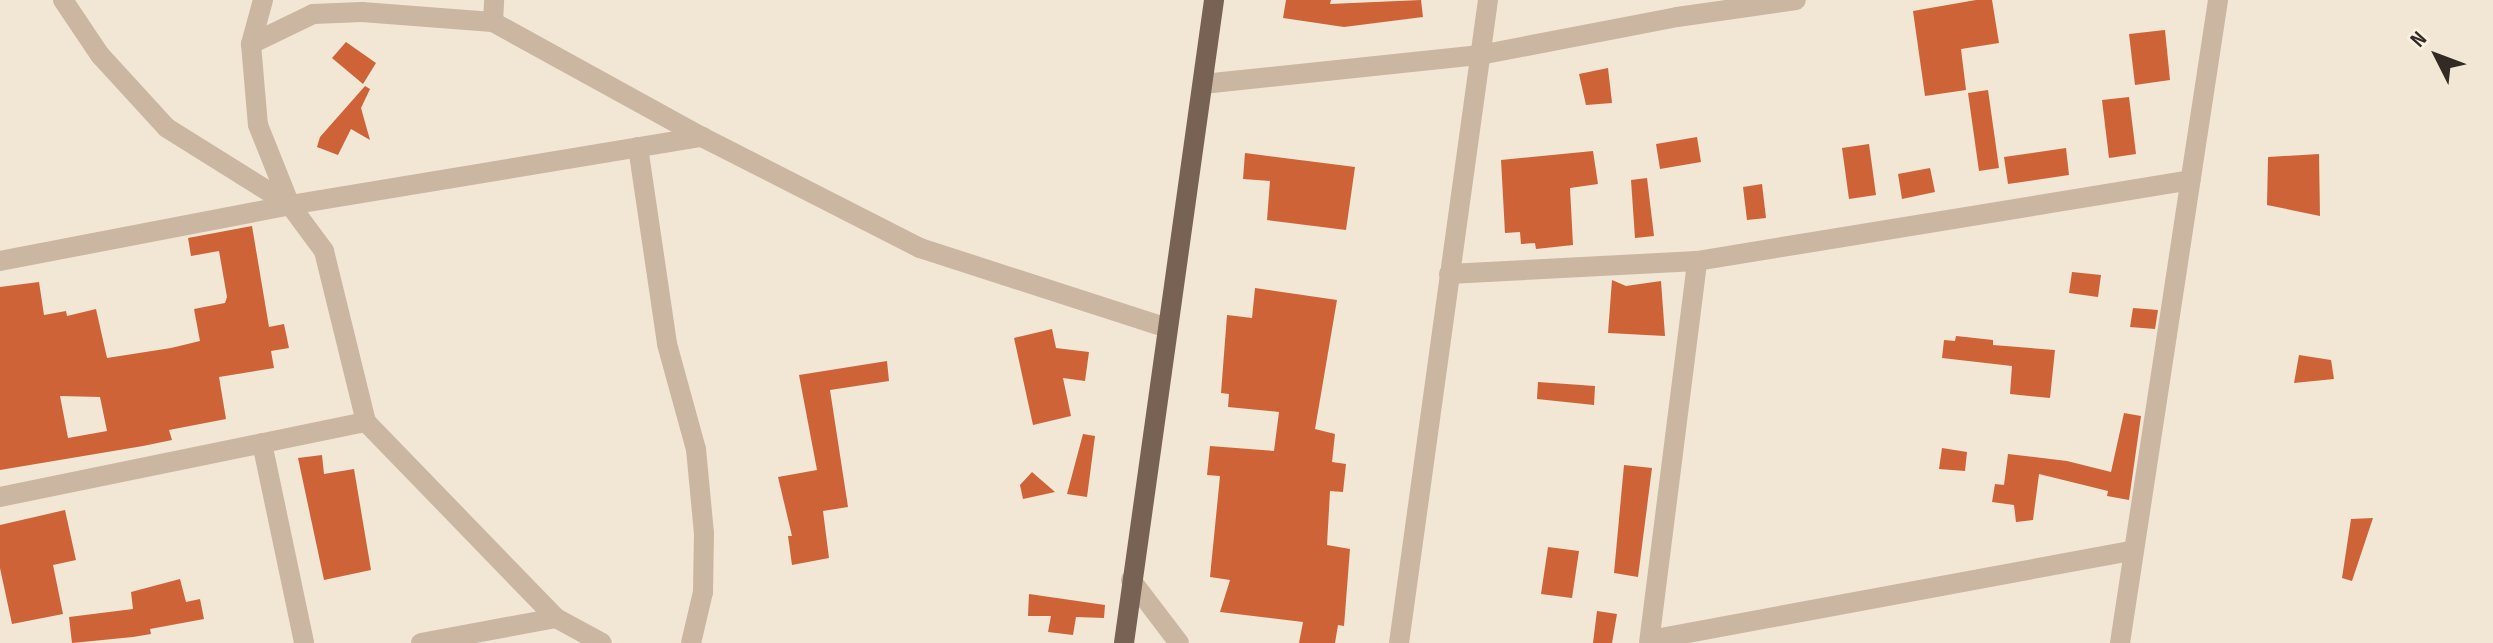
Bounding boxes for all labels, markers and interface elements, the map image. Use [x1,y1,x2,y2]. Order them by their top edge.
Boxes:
north arrow [2397,16,2477,96]
text: N [2405,26,2433,53]

